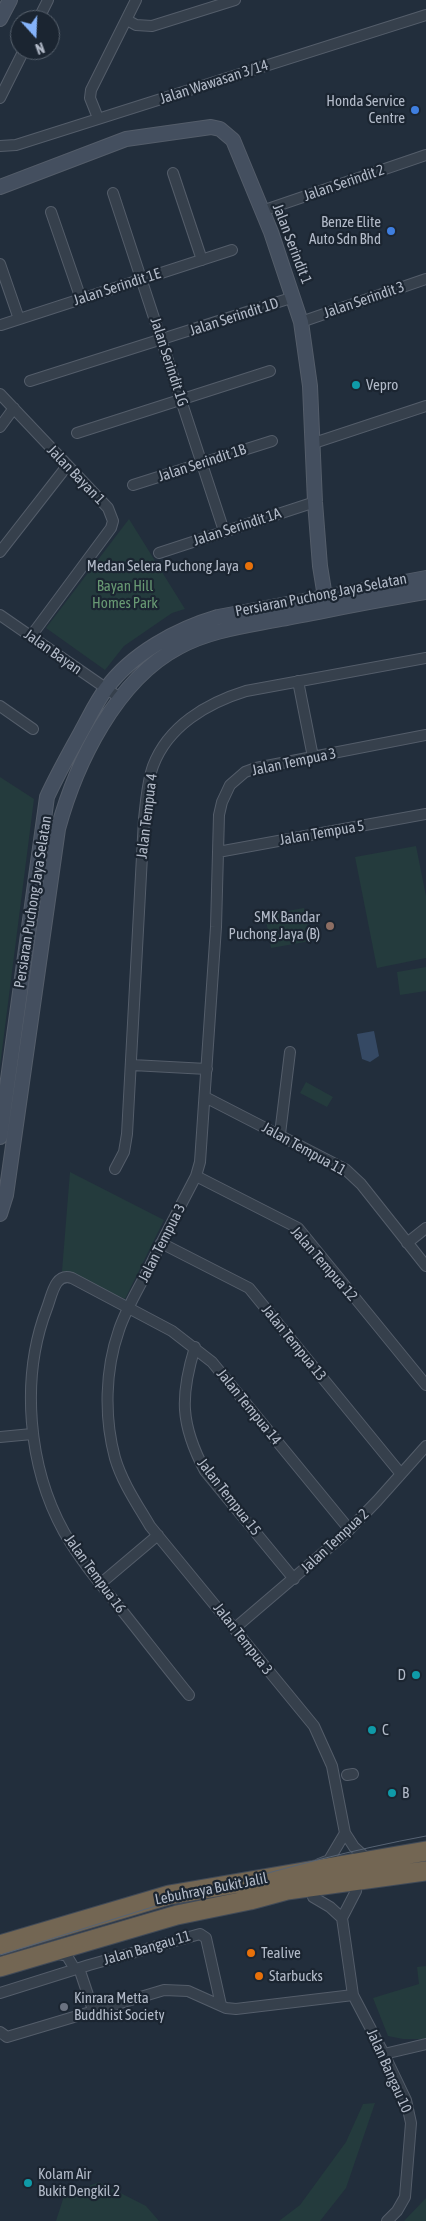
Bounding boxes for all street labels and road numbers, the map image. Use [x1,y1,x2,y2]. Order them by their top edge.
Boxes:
street label: Jalan Wawasan 3/14 [157,56,271,108]
street label: Jalan Serindit 2 [301,161,387,205]
street label: Jalan Serindit 1 [268,201,316,287]
street label: Jalan Serindit 1E [71,264,163,310]
street label: Jalan Serindit 3 [321,278,407,322]
street label: Jalan Serindit 1D [187,294,281,340]
street label: Jalan Serindit 1G [146,315,192,409]
street label: Jalan Serindit 1B [156,440,248,486]
street label: Jalan Bayan 1 [43,442,109,508]
street label: Jalan Serindit 1A [191,504,283,550]
street label: Persiaran Puchong Jaya Selatan [234,570,408,620]
street label: Jalan Bayan [21,626,85,678]
street label: Jalan Tempua 3 [250,744,338,780]
street label: Jalan Tempua 4 [133,772,161,860]
street label: Persiaran Puchong Jaya Selatan [10,815,56,989]
street label: Jalan Tempua 5 [278,817,366,849]
street label: Jalan Tempua 11 [259,1119,349,1179]
street label: Jalan Tempua 3 [135,1201,189,1285]
street label: Jalan Tempua 12 [287,1223,361,1305]
street label: Jalan Tempua 13 [258,1301,330,1385]
street label: Jalan Tempua 14 [213,1365,285,1449]
street label: Jalan Tempua 15 [193,1455,265,1539]
street label: Jalan Tempua 2 [297,1505,373,1577]
street label: Jalan Tempua 16 [60,1531,130,1617]
street label: Jalan Tempua 3 [210,1600,276,1678]
street label: Lebuhraya Bukit Jalil [153,1869,269,1909]
street label: Jalan Bangau 11 [101,1927,193,1969]
street label: Jalan Bangau 10 [362,2026,416,2116]

